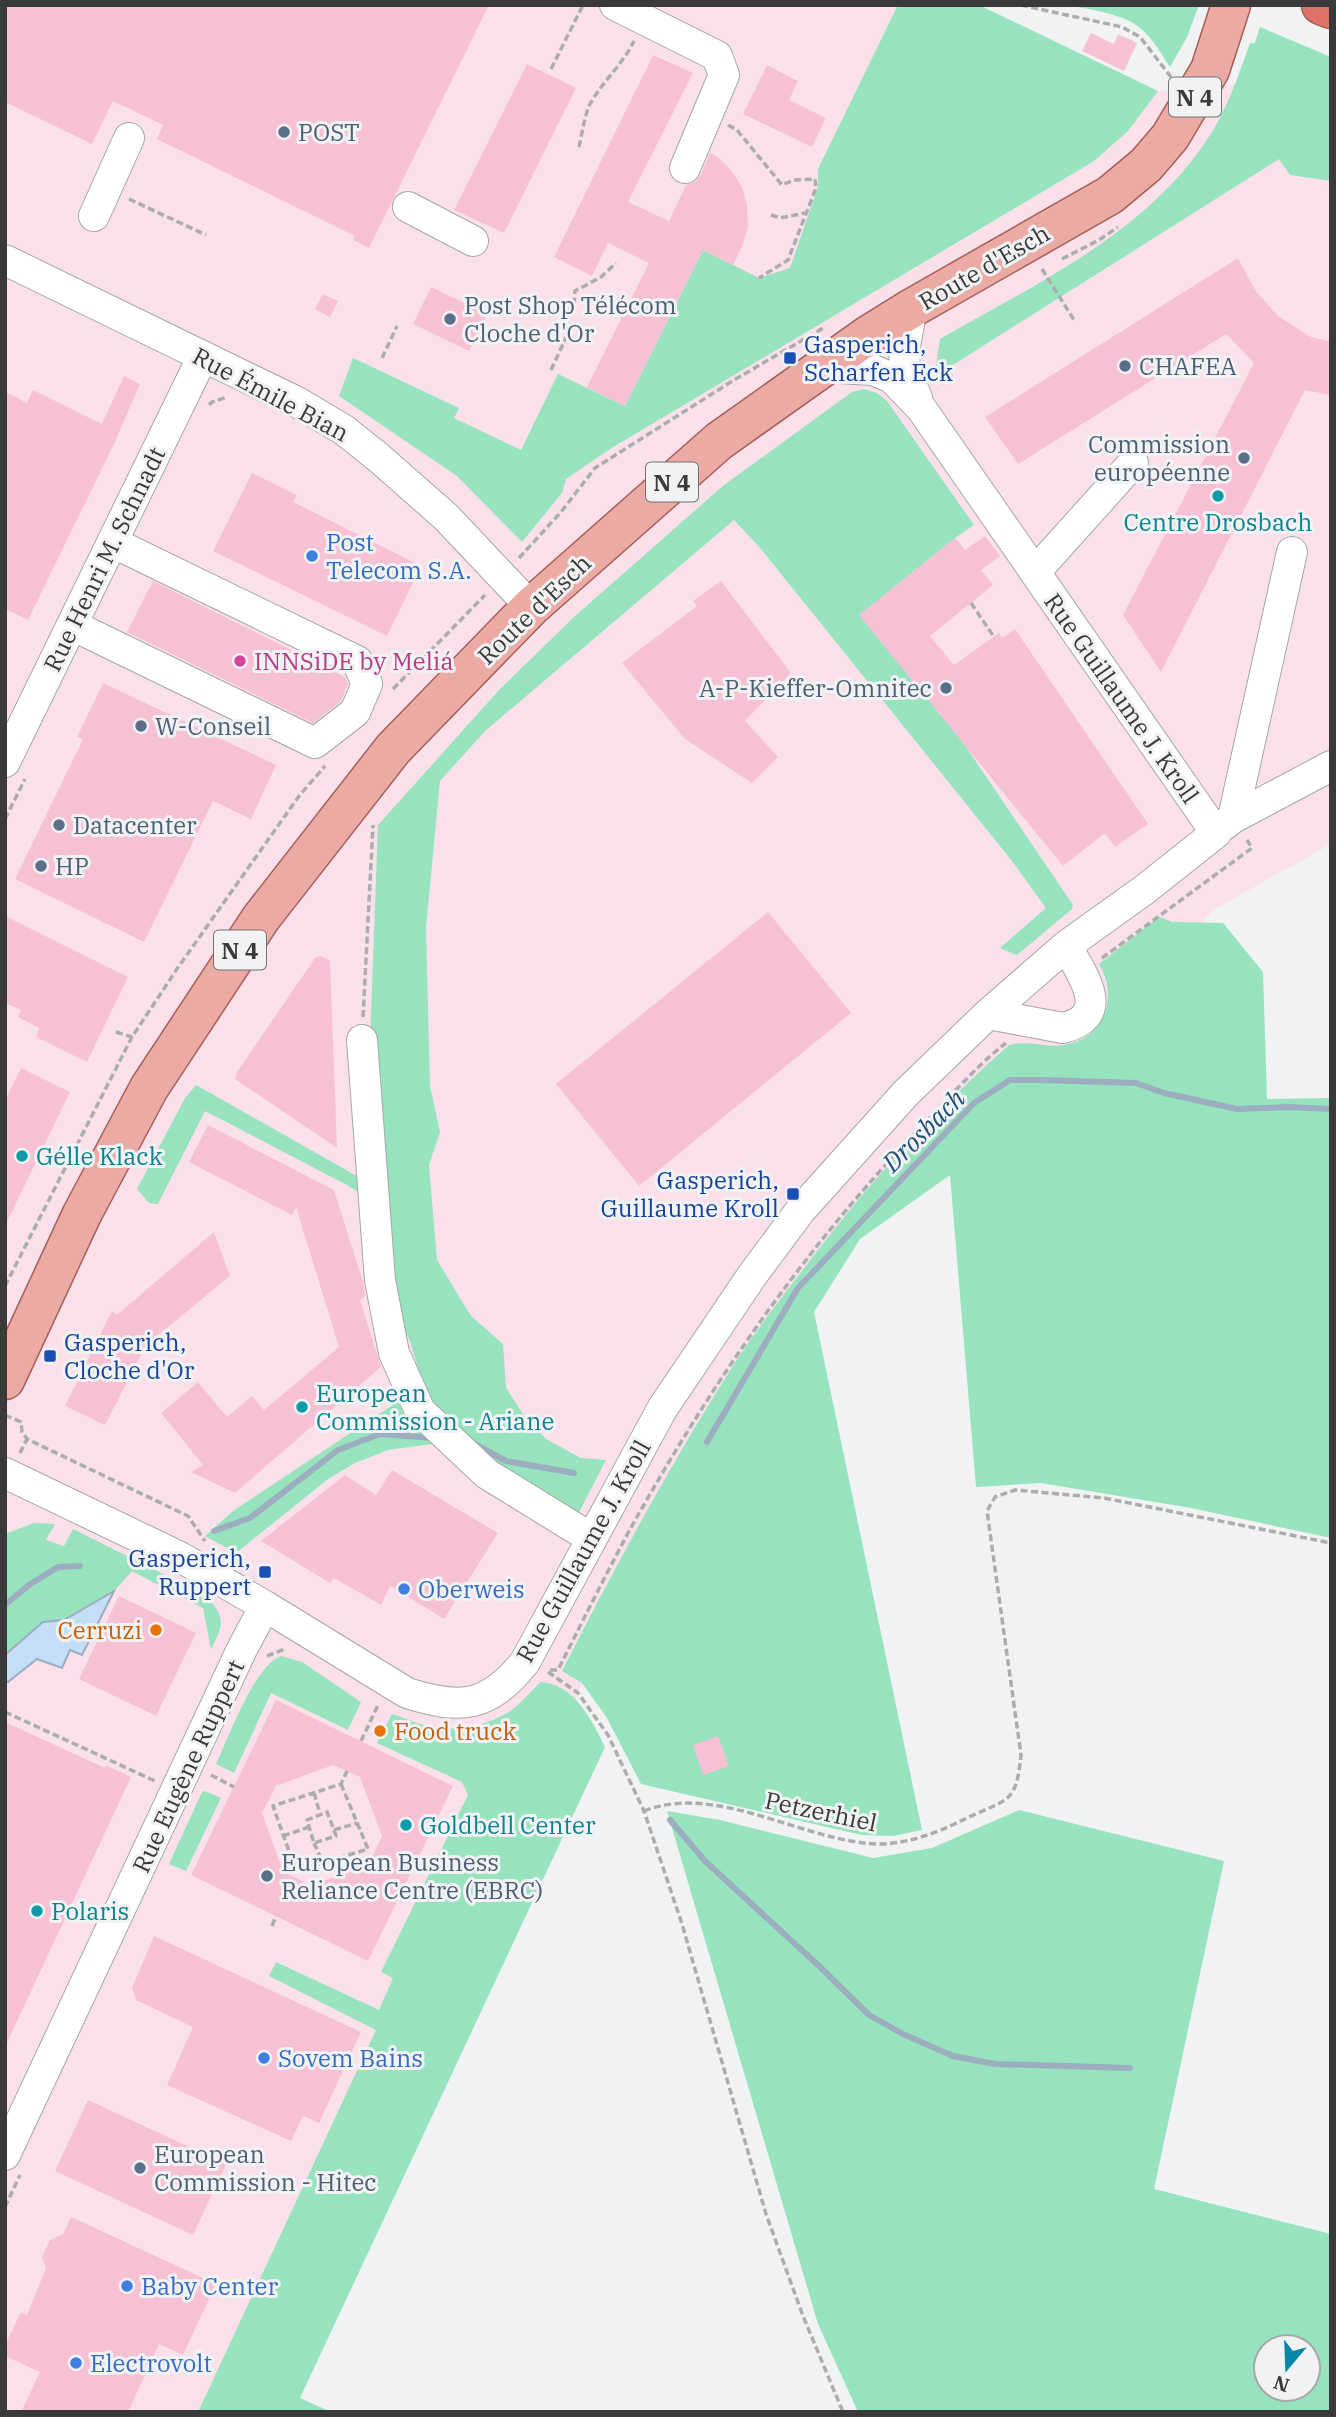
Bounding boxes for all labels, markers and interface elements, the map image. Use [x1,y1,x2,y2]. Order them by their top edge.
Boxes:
road number: N 4 [1169,78,1221,116]
place label: POST [298,116,360,148]
marker: POST [276,124,292,140]
street label: Route d'Esch [913,217,1055,317]
place label: Post Shop Télécom Cloche d'Or [464,289,677,349]
marker: Post Shop Télécom Cloche d'Or [442,311,458,327]
place label: Gasperich, Scharfen Eck [804,328,953,388]
street label: Rue Émile Bian [187,339,355,449]
marker: Gasperich, Scharfen Eck [782,350,798,366]
place label: CHAFEA [1139,350,1237,382]
marker: CHAFEA [1117,358,1133,374]
place label: Commission européenne [1088,428,1230,488]
street label: Rue Henri M. Schnadt [36,441,172,677]
marker: Commission européenne [1236,450,1252,466]
road number: N 4 [646,462,698,502]
marker: Centre Drosbach [1210,488,1226,504]
place label: Centre Drosbach [1124,506,1312,538]
place label: Post Telecom S.A. [326,526,472,586]
street label: Route d'Esch [470,547,598,671]
marker: Post Telecom S.A. [304,548,320,564]
street label: Rue Guillaume J. Kroll [1037,587,1207,809]
place label: INNSiDE by Meliá [254,645,454,677]
marker: INNSiDE by Meliá [232,653,248,669]
place label: A-P-Kieffer-Omnitec [699,672,932,704]
marker: A-P-Kieffer-Omnitec [938,680,954,696]
place label: W-Conseil [155,710,271,742]
marker: W-Conseil [133,718,149,734]
place label: Datacenter [73,809,197,841]
marker: Datacenter [51,817,67,833]
place label: HP [55,850,89,882]
marker: HP [33,858,49,874]
road number: N 4 [214,931,266,970]
water label: Drosbach [874,1081,972,1179]
place label: Gélle Klack [36,1140,163,1172]
marker: Gélle Klack [14,1148,30,1164]
place label: Gasperich, Guillaume Kroll [600,1164,779,1224]
marker: Gasperich, Guillaume Kroll [785,1186,801,1202]
place label: Gasperich, Cloche d'Or [64,1326,195,1386]
marker: Gasperich, Cloche d'Or [42,1348,58,1364]
place label: European Commission - Ariane [316,1377,554,1437]
marker: European Commission - Ariane [294,1399,310,1415]
street label: Rue Guillaume J. Kroll [508,1434,658,1668]
place label: Gasperich, Ruppert [129,1542,251,1602]
marker: Gasperich, Ruppert [257,1564,273,1580]
place label: Oberweis [418,1573,525,1605]
marker: Oberweis [396,1581,412,1597]
place label: Cerruzi [57,1614,142,1646]
marker: Cerruzi [148,1622,164,1638]
street label: Rue Eugène Ruppert [125,1654,251,1878]
place label: Food truck [394,1715,517,1747]
marker: Food truck [372,1723,388,1739]
street label: Petzerhiel [762,1784,880,1838]
place label: Goldbell Center [420,1809,596,1841]
marker: Goldbell Center [398,1817,414,1833]
place label: European Business Reliance Centre (EBRC) [281,1846,543,1906]
marker: European Business Reliance Centre (EBRC) [259,1868,275,1884]
place label: Polaris [51,1895,129,1927]
marker: Polaris [29,1903,45,1919]
place label: Sovem Bains [278,2042,423,2074]
marker: Sovem Bains [256,2050,272,2066]
place label: European Commission - Hitec [154,2138,377,2198]
marker: European Commission - Hitec [132,2160,148,2176]
place label: Baby Center [141,2270,278,2302]
marker: Baby Center [119,2278,135,2294]
north arrow [1252,2333,1322,2403]
place label: Electrovolt [90,2347,212,2379]
marker: Electrovolt [68,2355,84,2371]
text: N [1270,2370,1292,2398]

